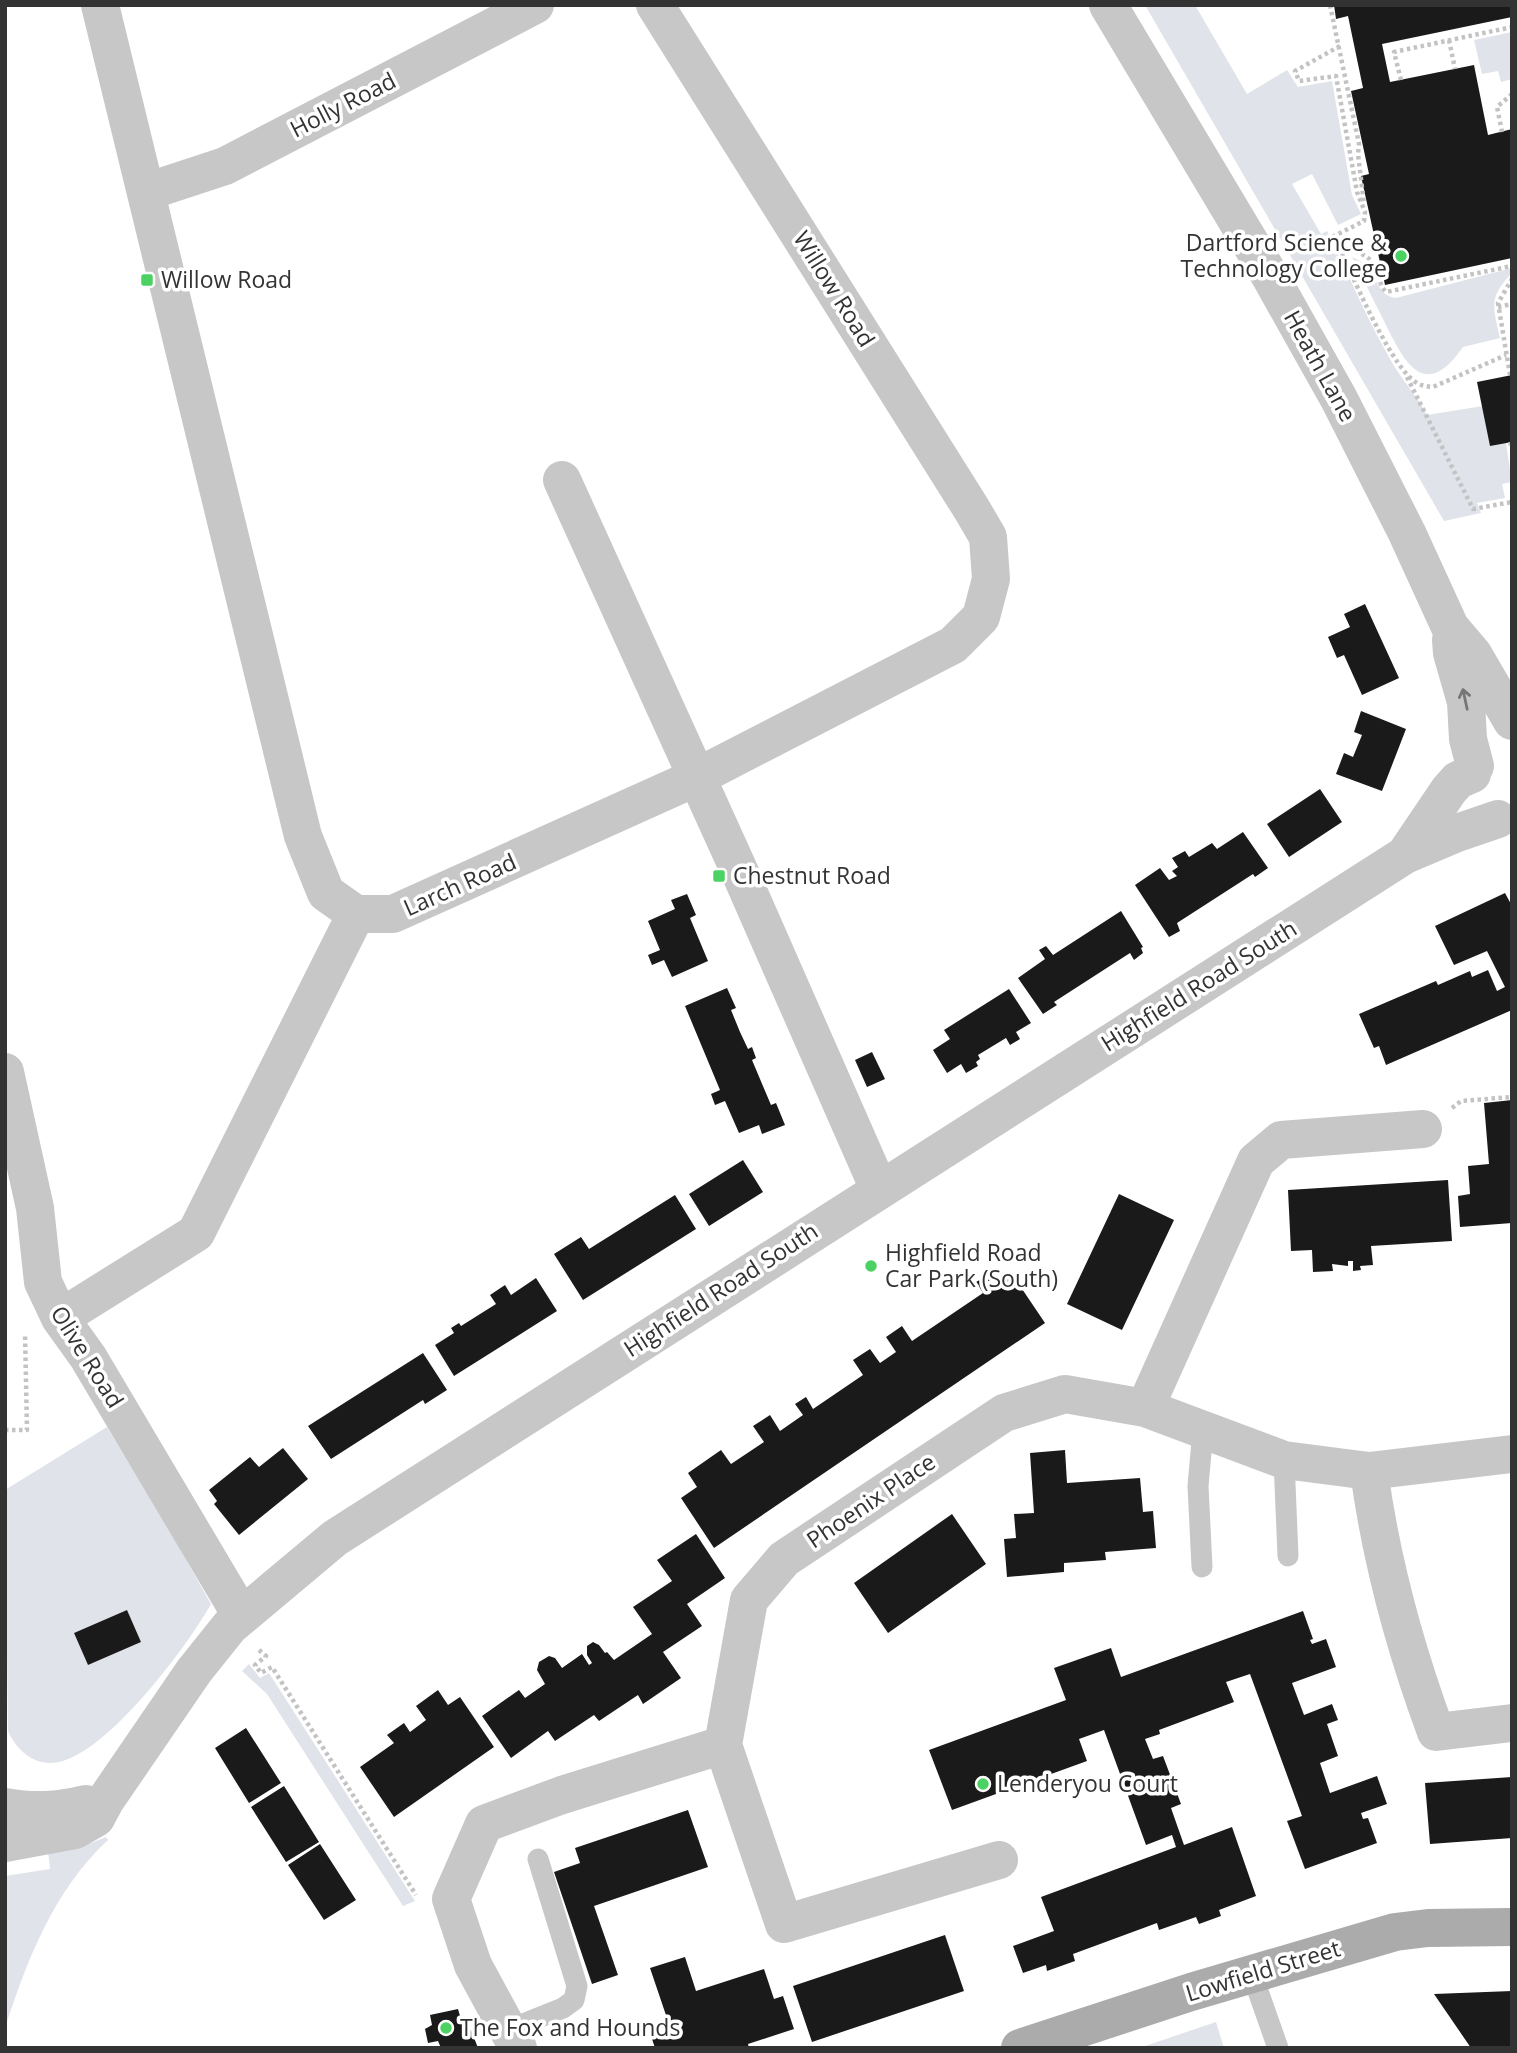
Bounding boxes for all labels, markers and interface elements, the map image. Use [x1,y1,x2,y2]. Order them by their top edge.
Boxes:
street label: Holly Road [284,64,401,144]
street label: Willow Road [787,224,883,353]
place label: Dartford Science & Technology College [1180,226,1387,284]
marker: Dartford Science & Technology College [1393,248,1409,264]
place label: Willow Road [161,263,292,295]
marker: Willow Road [139,272,155,288]
street label: Heath Lane [1277,304,1365,427]
one-way arrow [1457,688,1471,711]
street label: Larch Road [398,845,521,923]
place label: Chestnut Road [733,859,891,891]
marker: Chestnut Road [711,868,727,884]
street label: Highfield Road South [1094,912,1303,1058]
street label: Highfield Road South [617,1214,824,1364]
place label: Highfield Road Car Park (South) [885,1236,1058,1294]
marker: Highfield Road Car Park (South) [863,1258,879,1274]
street label: Olive Road [44,1299,132,1414]
street label: Phoenix Place [800,1445,941,1555]
place label: Lenderyou Court [997,1767,1178,1799]
marker: Lenderyou Court [975,1776,991,1792]
street label: Lowfield Street [1181,1931,1344,2009]
place label: The Fox and Hounds [460,2011,680,2043]
marker: The Fox and Hounds [438,2020,454,2036]

